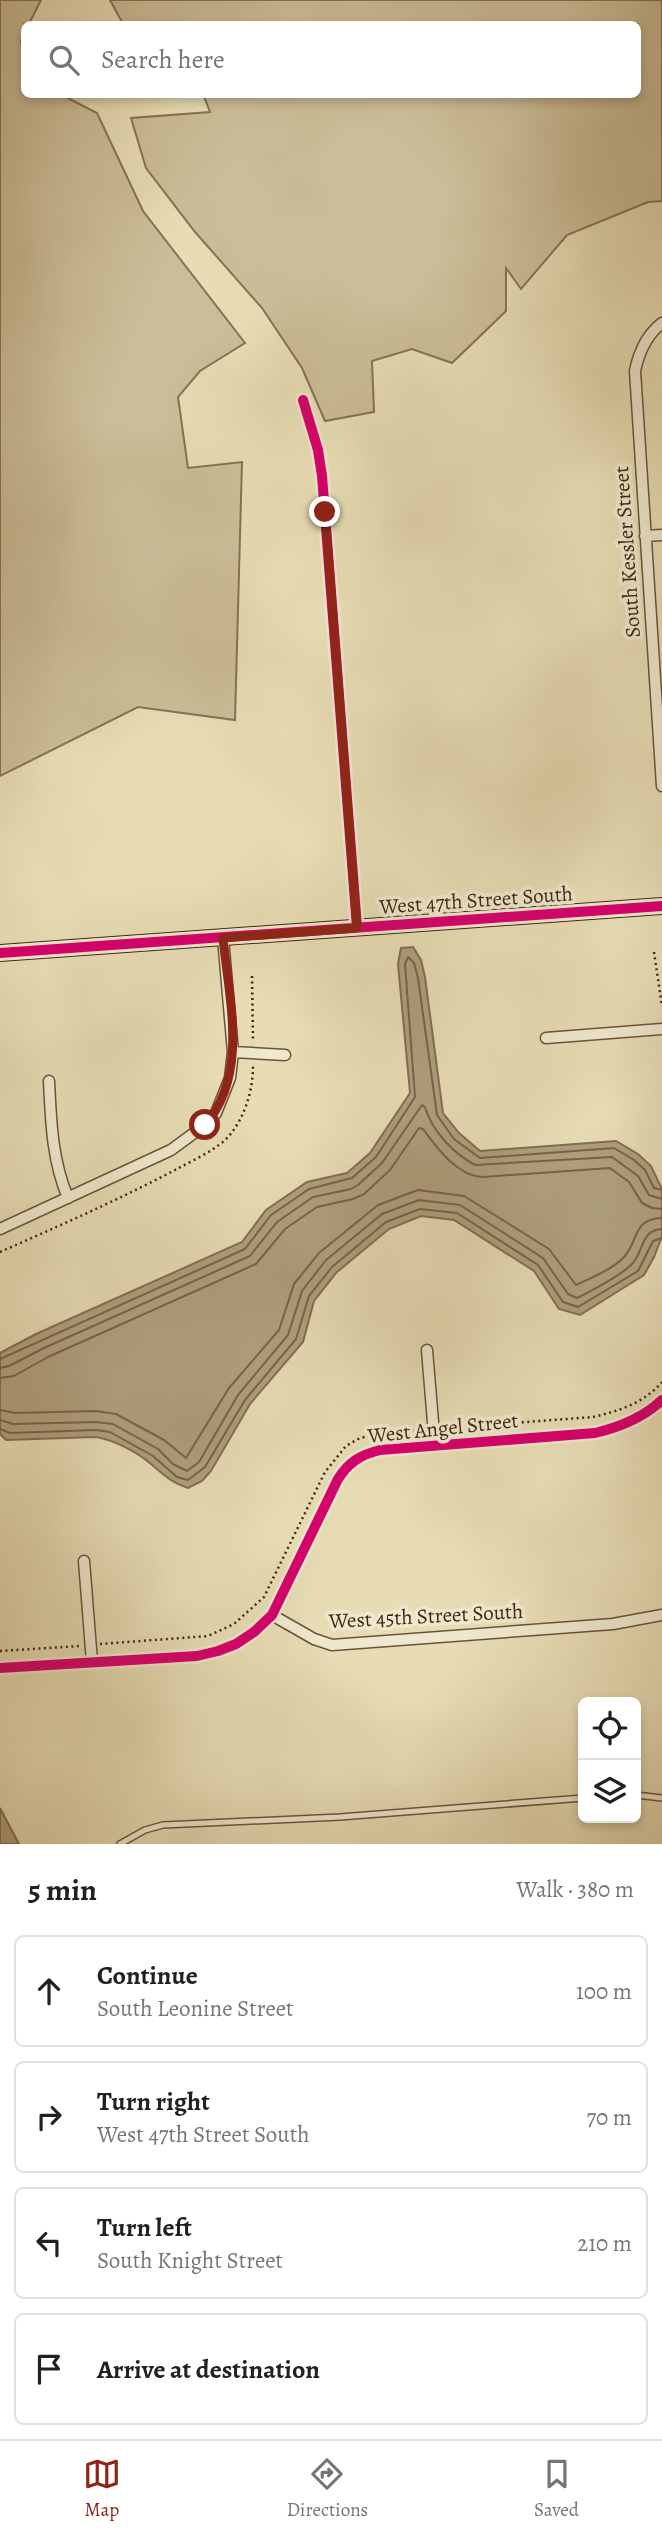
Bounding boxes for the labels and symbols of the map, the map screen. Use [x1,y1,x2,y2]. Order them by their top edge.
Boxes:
street label: South Kessler Street [607,465,647,639]
route end [309,496,340,527]
street label: West 47th Street South [377,879,574,921]
route start [189,1109,220,1140]
street label: West Angel Street [365,1406,520,1450]
street label: West 45th Street South [327,1597,524,1635]

